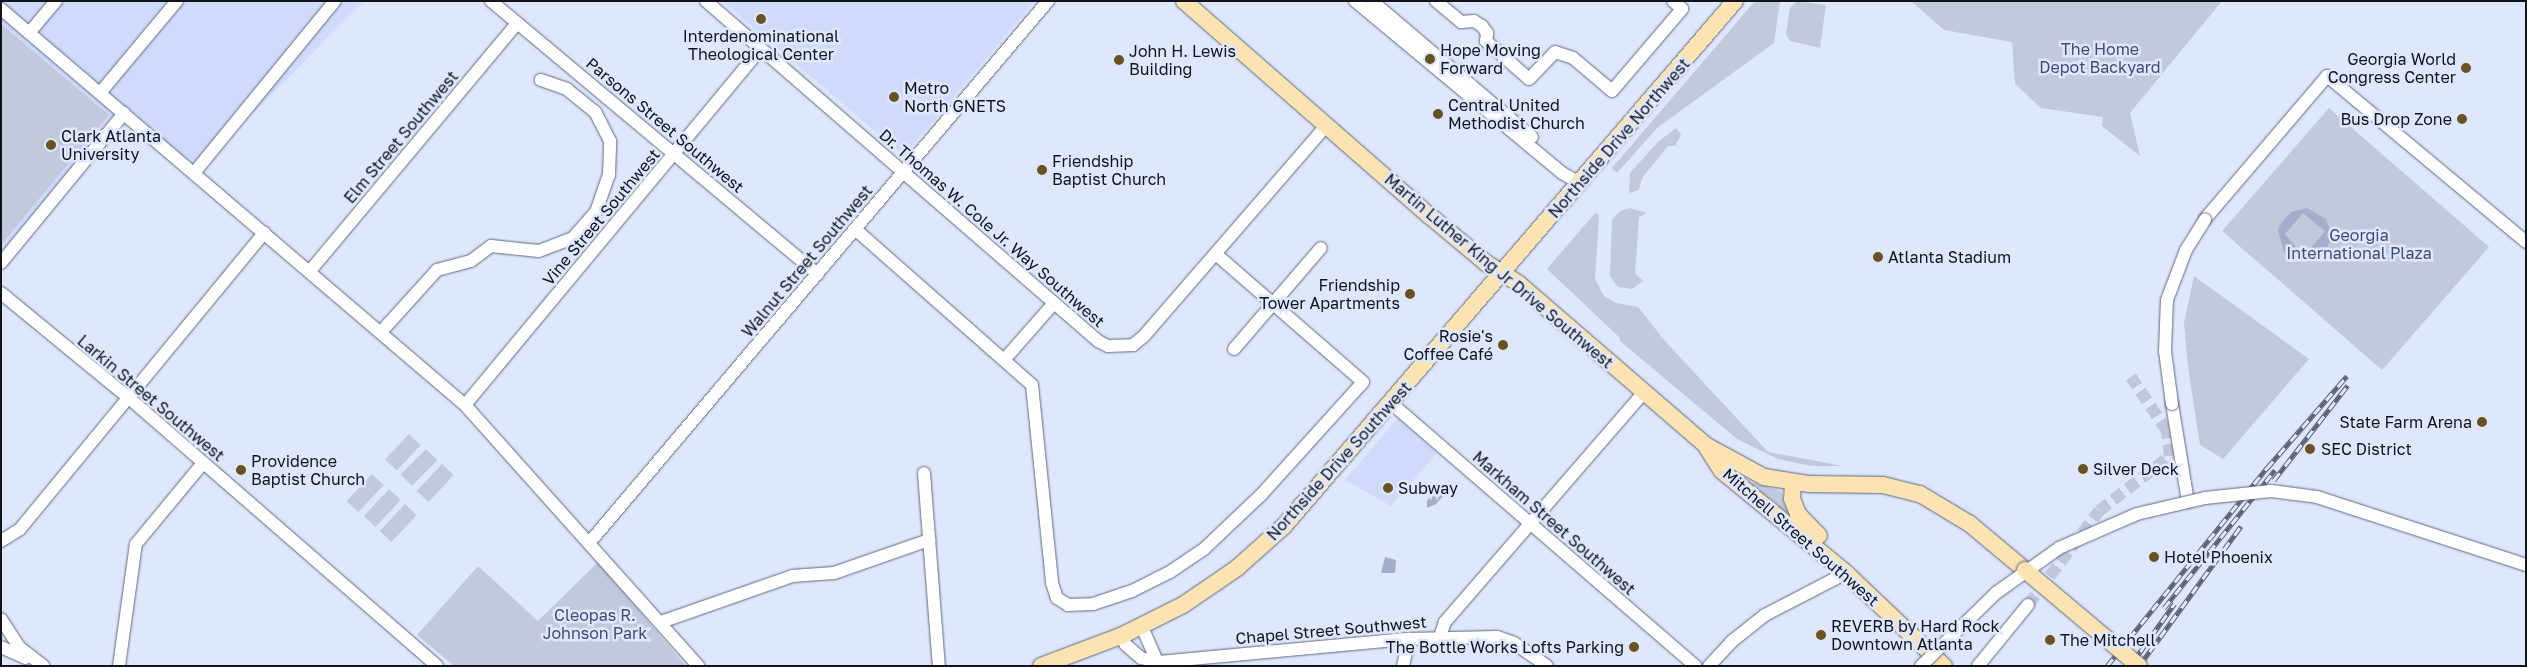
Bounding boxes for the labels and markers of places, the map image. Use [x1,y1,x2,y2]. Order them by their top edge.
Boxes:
marker: Interdenominational Theological Center [755,13,767,25]
place label: Interdenominational Theological Center [683,26,839,64]
place label: Hope Moving Forward [1440,40,1541,78]
place label: John H. Lewis Building [1129,41,1236,79]
place label: Georgia World Congress Center [2328,49,2456,87]
marker: Hope Moving Forward [1424,53,1436,65]
marker: John H. Lewis Building [1113,54,1125,66]
marker: Georgia World Congress Center [2460,62,2472,74]
place label: Metro North GNETS [904,78,1006,116]
marker: Metro North GNETS [888,91,900,103]
place label: Central United Methodist Church [1448,95,1585,133]
marker: Central United Methodist Church [1432,108,1444,120]
place label: Bus Drop Zone [2340,109,2452,129]
marker: Bus Drop Zone [2456,113,2468,125]
place label: Clark Atlanta University [61,126,161,164]
marker: Clark Atlanta University [45,139,57,151]
place label: Friendship Baptist Church [1052,151,1166,189]
marker: Friendship Baptist Church [1036,164,1048,176]
place label: Atlanta Stadium [1888,247,2011,267]
marker: Atlanta Stadium [1872,251,1884,263]
place label: Friendship Tower Apartments [1259,275,1400,313]
marker: Friendship Tower Apartments [1404,288,1416,300]
place label: Rosie's Coffee Café [1404,326,1493,364]
marker: Rosie's Coffee Café [1497,339,1509,351]
place label: State Farm Arena [2340,412,2472,432]
marker: State Farm Arena [2476,416,2488,428]
place label: SEC District [2321,439,2412,459]
marker: SEC District [2303,442,2317,456]
place label: Providence Baptist Church [251,451,365,489]
place label: Silver Deck [2093,459,2179,479]
marker: Silver Deck [2077,463,2089,475]
marker: Providence Baptist Church [235,464,247,476]
place label: Subway [1398,478,1458,498]
marker: Subway [1382,482,1394,494]
place label: Hotel Phoenix [2164,547,2273,567]
marker: Hotel Phoenix [2148,551,2160,563]
place label: REVERB by Hard Rock Downtown Atlanta [1831,616,2000,654]
marker: REVERB by Hard Rock Downtown Atlanta [1815,629,1827,641]
place label: The Mitchell [2060,630,2156,650]
marker: The Mitchell [2044,634,2056,646]
place label: The Bottle Works Lofts Parking [1386,637,1624,657]
marker: The Bottle Works Lofts Parking [1628,641,1640,653]

